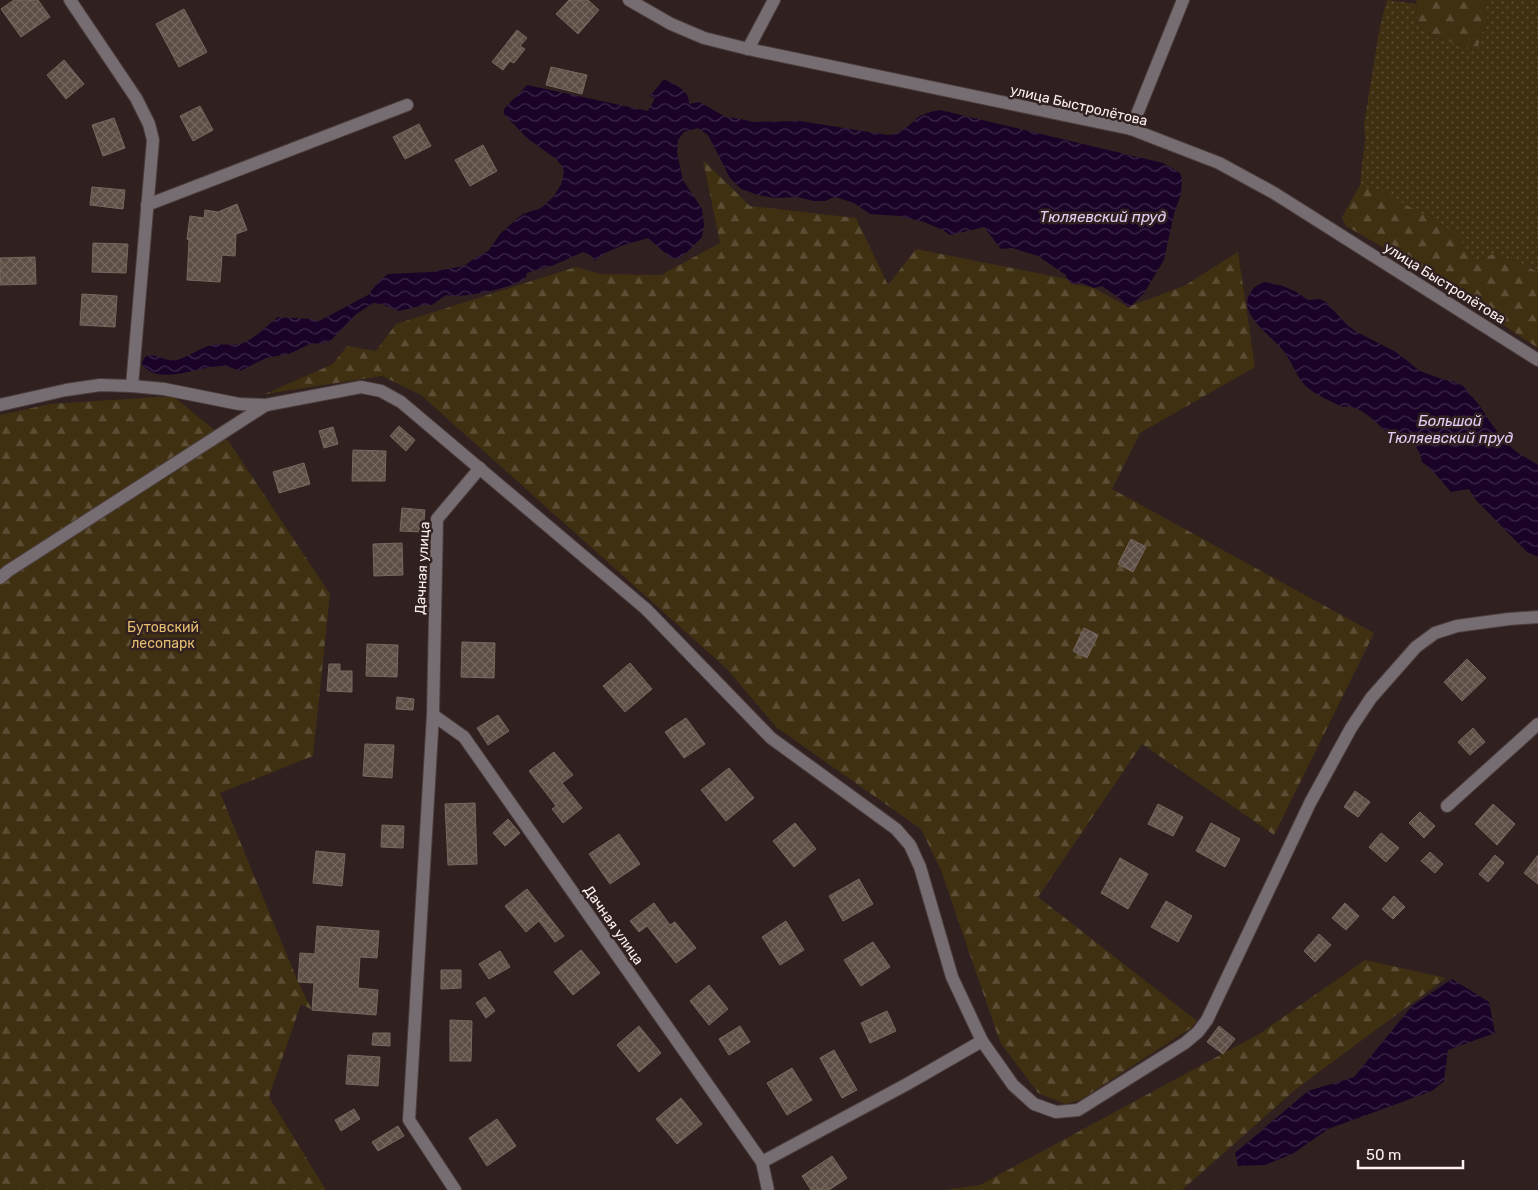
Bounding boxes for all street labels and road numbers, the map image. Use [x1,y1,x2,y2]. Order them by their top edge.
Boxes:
street label: улица Быстролётова [1009,81,1149,130]
street label: улица Быстролётова [1381,239,1509,328]
street label: Дачная улица [412,521,433,615]
street label: Дачная улица [580,882,647,968]

